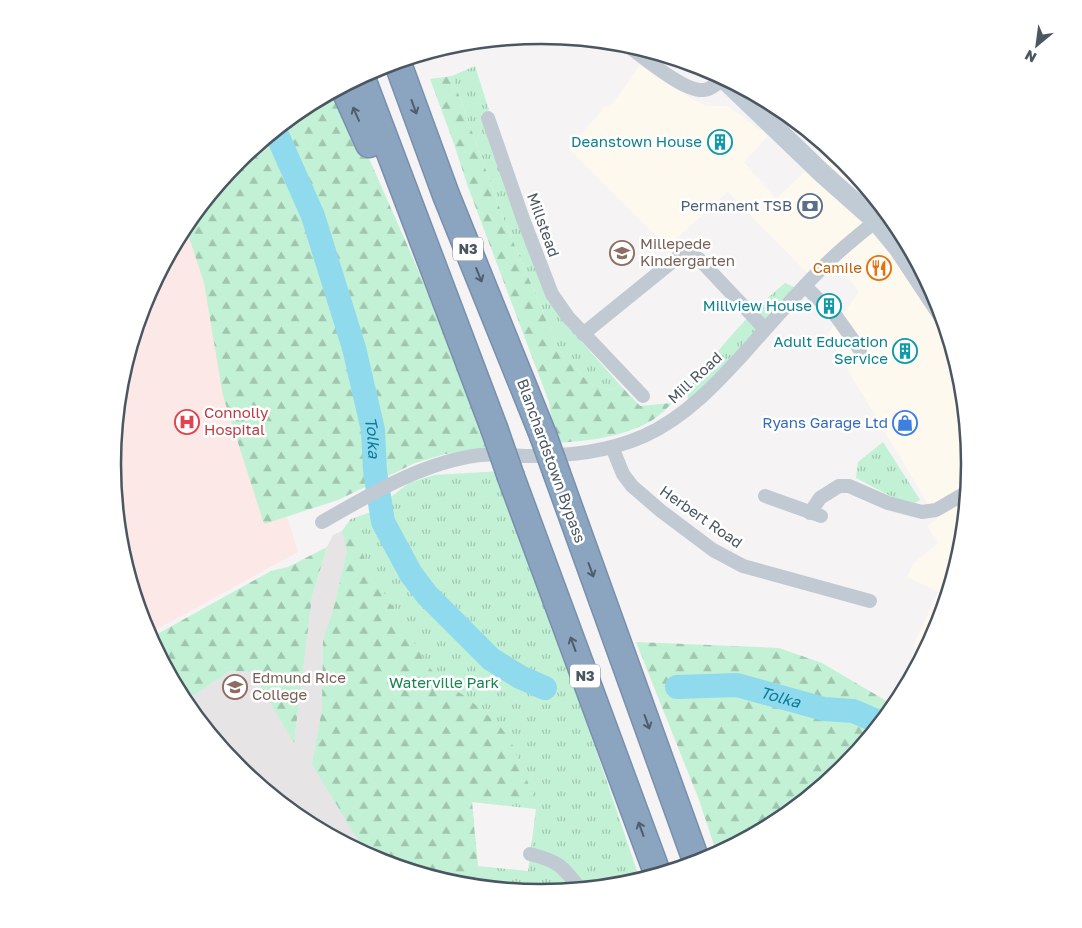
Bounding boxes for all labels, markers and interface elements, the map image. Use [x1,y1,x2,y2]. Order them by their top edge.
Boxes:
north arrow [1012,20,1062,70]
text: N [1022,47,1039,67]
one-way arrow [410,99,419,114]
one-way arrow [351,107,360,122]
building icon: Deanstown House [707,129,733,155]
place label: Deanstown House [571,132,702,150]
street label: Millstead [524,190,564,259]
bank icon: Permanent TSB [797,193,823,219]
place label: Permanent TSB [680,196,792,214]
place label: Millepede Kindergarten [640,234,735,269]
road number: N3 [453,238,483,260]
school or university icon: Millepede Kindergarten [609,240,635,266]
restaurant icon: Camile [866,255,892,281]
place label: Camile [813,258,862,276]
one-way arrow [474,267,484,282]
building icon: Millview House [816,293,842,319]
place label: Millview House [703,296,812,314]
place label: Adult Education Service [774,332,888,367]
building icon: Adult Education Service [892,338,918,364]
street label: Mill Road [664,348,725,407]
street label: Blanchardstown Bypass [514,376,590,545]
place label: Connolly Hospital [204,403,269,438]
hospital icon: Connolly Hospital [174,409,200,435]
shop icon: Ryans Garage Ltd [892,410,918,436]
place label: Ryans Garage Ltd [762,413,888,431]
water label: Tolka [360,415,384,460]
street label: Herbert Road [657,481,746,551]
one-way arrow [587,561,596,577]
one-way arrow [568,636,577,652]
road number: N3 [570,664,600,688]
place label: Edmund Rice College [252,668,346,703]
park label: Waterville Park [389,673,499,691]
school or university icon: Edmund Rice College [222,674,248,700]
water label: Tolka [758,682,804,712]
one-way arrow [642,714,652,729]
one-way arrow [636,822,645,837]

